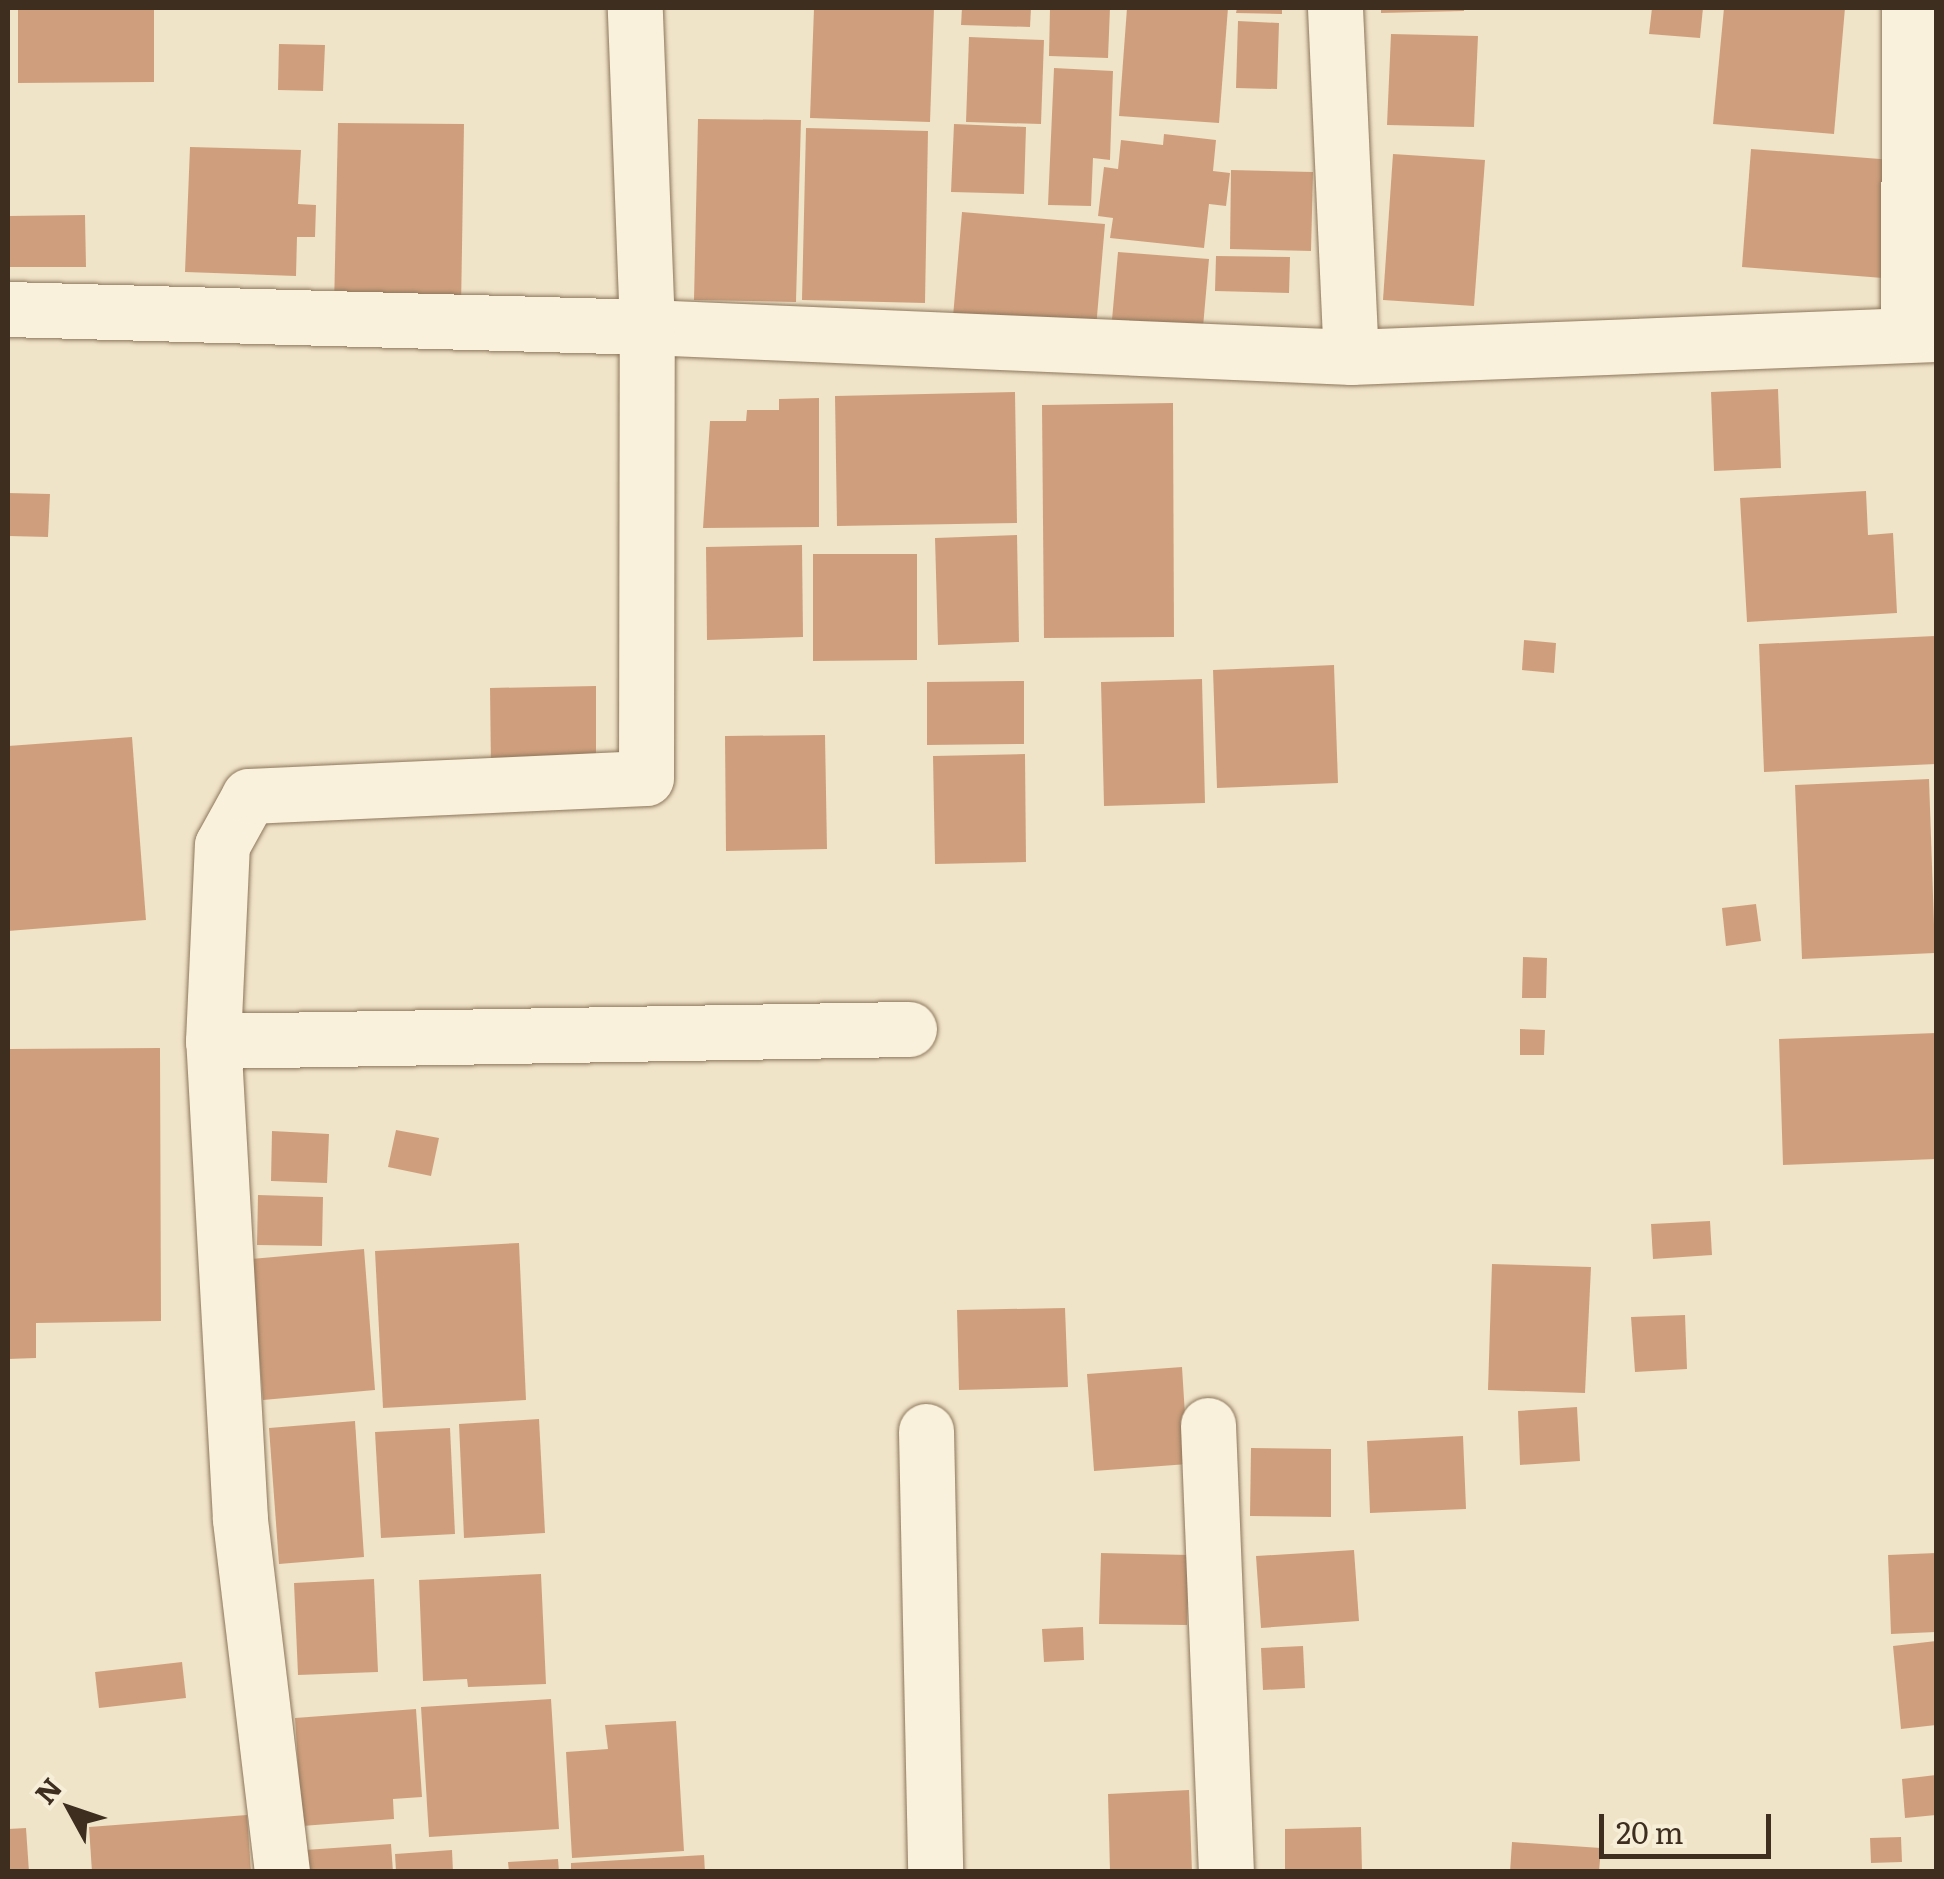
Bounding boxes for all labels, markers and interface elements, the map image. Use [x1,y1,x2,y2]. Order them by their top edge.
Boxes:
north arrow [20,1759,120,1859]
text: N [23,1767,71,1812]
scale bar [1604,1794,1776,1856]
text: 20 m [1616,1809,1684,1853]

